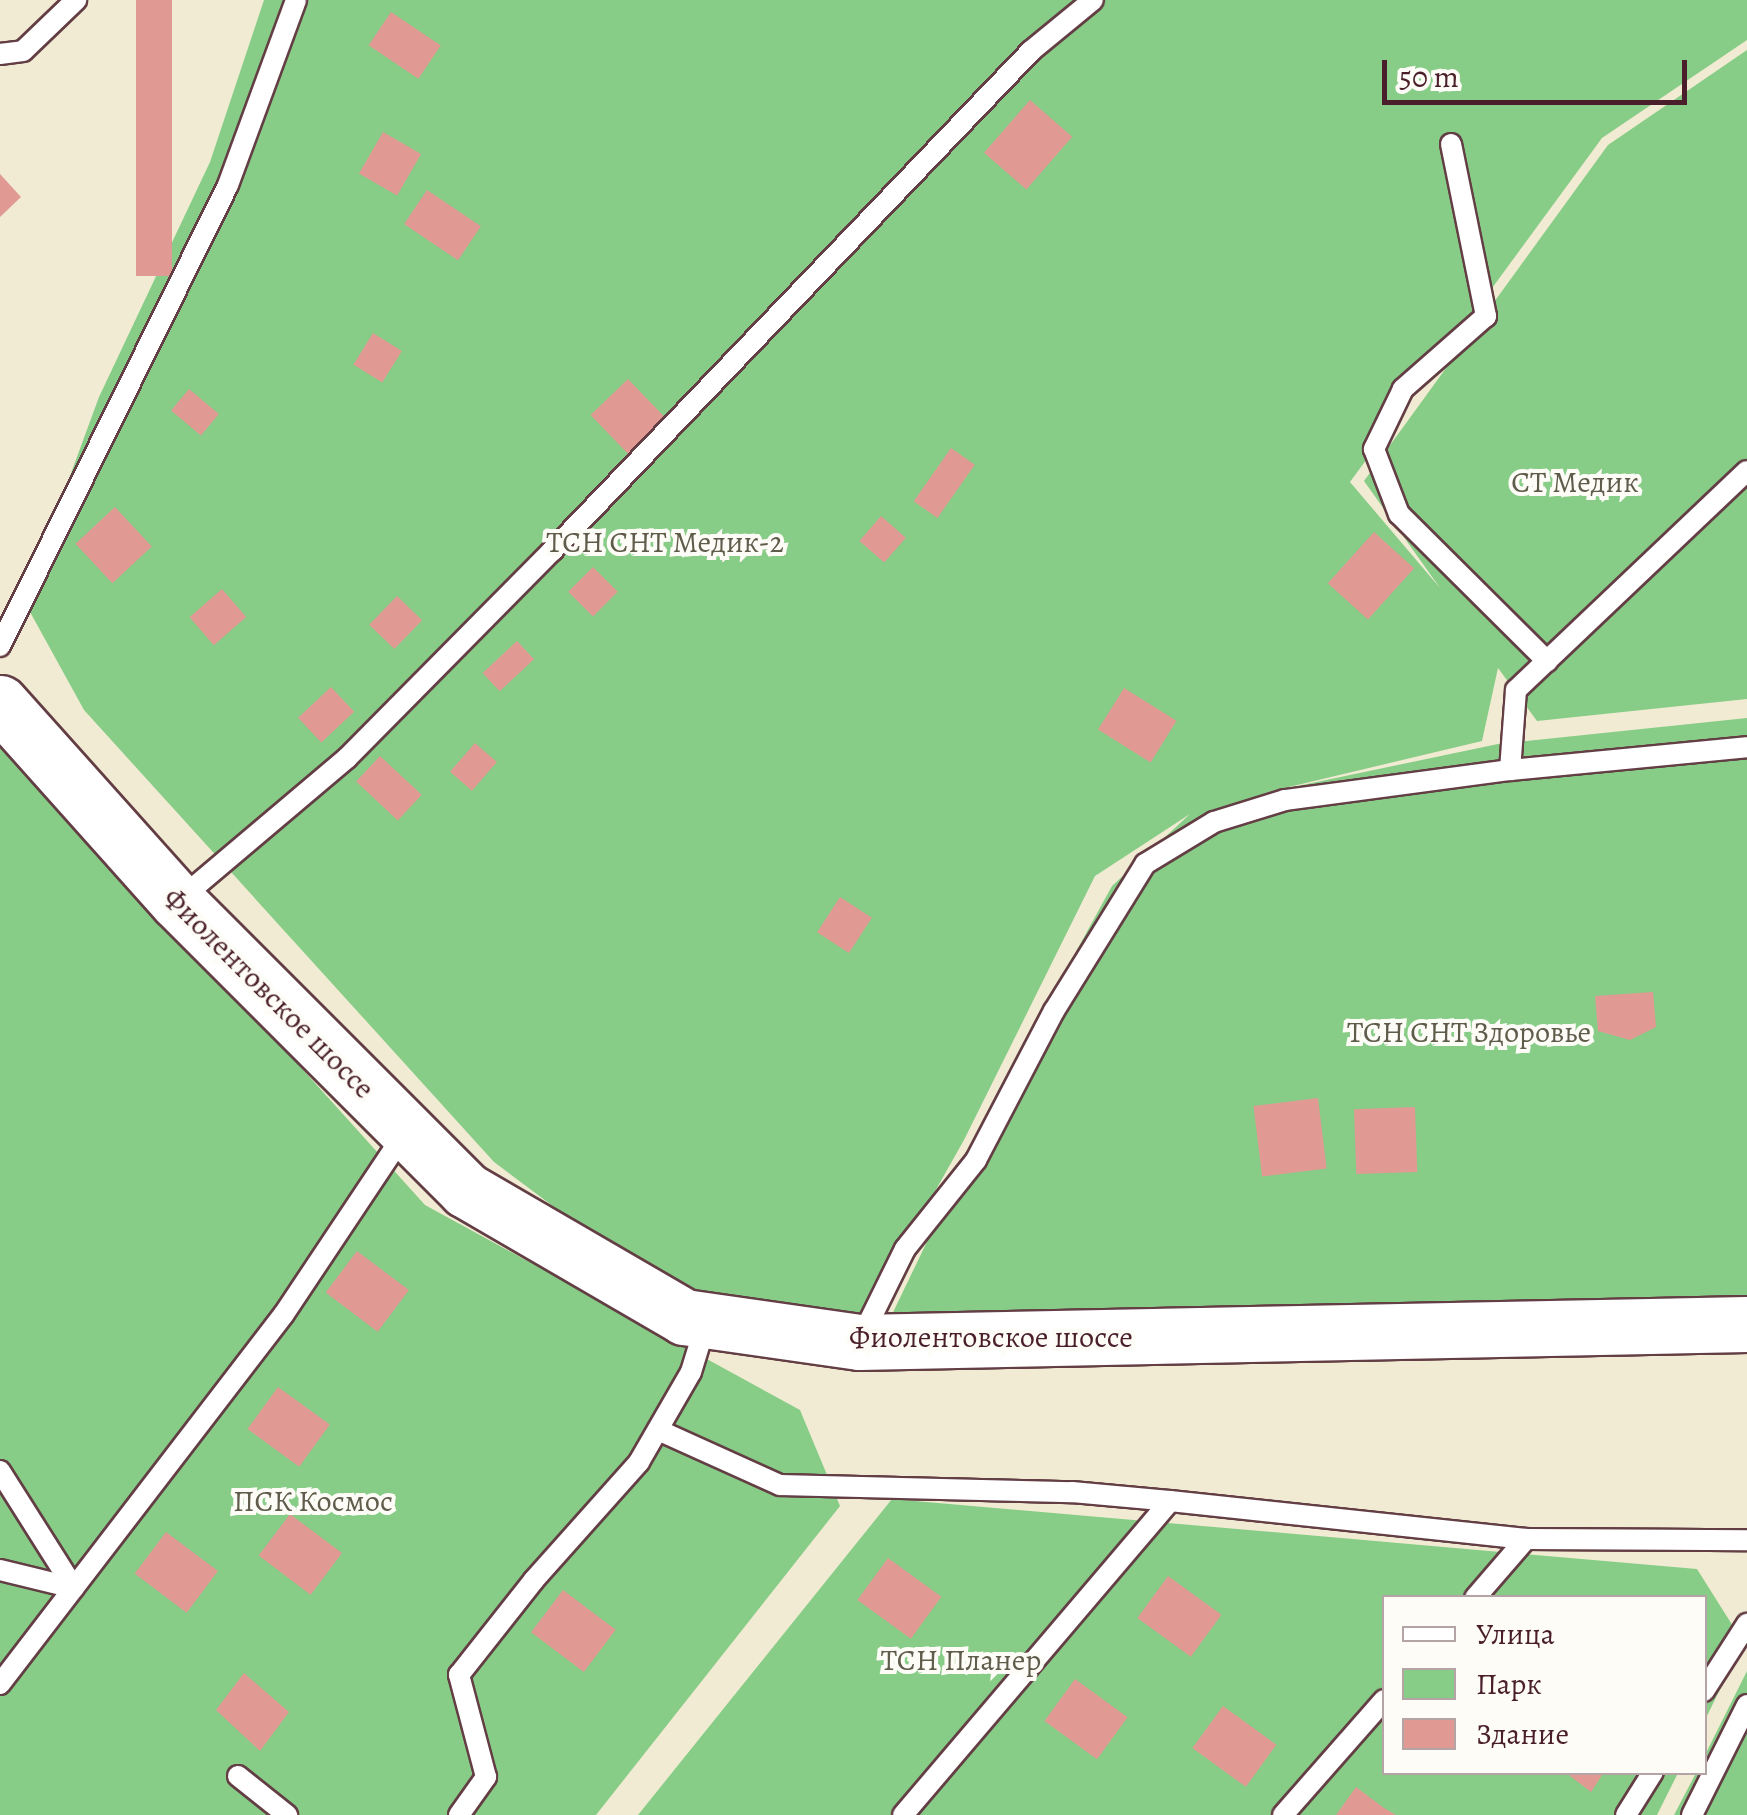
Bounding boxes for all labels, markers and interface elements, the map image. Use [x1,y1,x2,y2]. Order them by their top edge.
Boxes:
scale bar [1387,40,1692,102]
text: 50 m [1399,57,1459,97]
park label: СТ Медик [1511,464,1639,500]
park label: ТСН СНТ Медик-2 [546,524,784,560]
street label: Фиолентовское шоссе [156,880,382,1106]
park label: ТСН СНТ Здоровье [1347,1014,1591,1050]
street label: Фиолентовское шоссе [849,1319,1133,1355]
park label: ПСК Космос [233,1483,393,1519]
legend [1382,1595,1707,1775]
text: Улица [1476,1614,1555,1654]
park label: ТСН Планер [881,1642,1041,1678]
text: Парк [1476,1664,1542,1704]
text: Здание [1476,1714,1569,1754]

